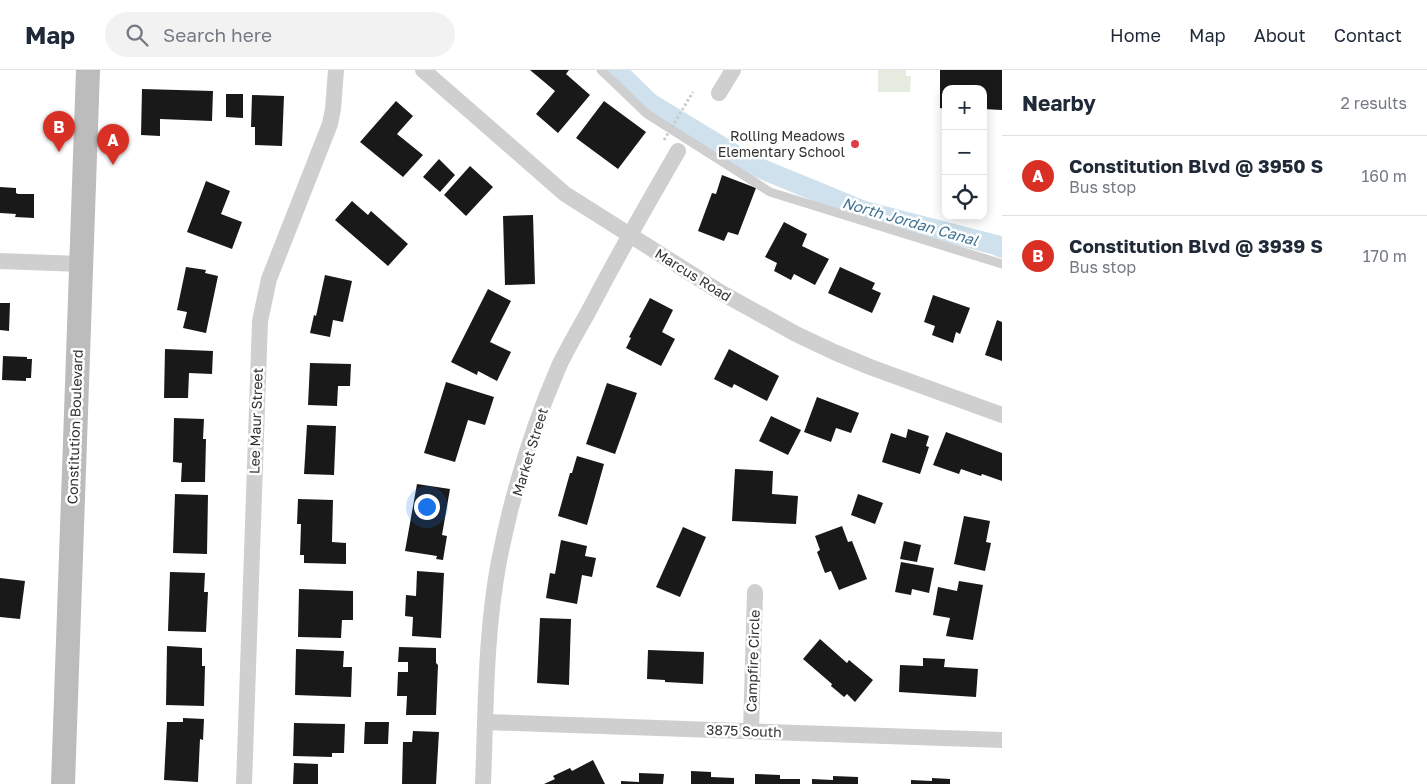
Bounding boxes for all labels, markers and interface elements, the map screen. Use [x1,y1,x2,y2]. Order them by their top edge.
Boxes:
search box [105,12,455,57]
text: Map [25,20,75,49]
icon: search [123,21,151,49]
text: Search here [163,23,272,46]
text: Home [1110,24,1161,46]
text: Map [1189,24,1226,46]
text: About [1254,24,1306,46]
text: Contact [1334,24,1402,46]
map controls [942,85,987,220]
button: + [942,85,987,130]
text: Nearby [1022,90,1096,116]
text: 2 results [1341,93,1407,113]
pin: B [43,111,75,152]
pin: A [97,124,129,165]
place label: Rolling Meadows Elementary School [718,127,845,160]
button: − [942,130,987,175]
marker: Rolling Meadows Elementary School [849,138,861,150]
text: Constitution Blvd @ 3950 S [1069,154,1323,177]
text: A [1032,166,1044,186]
text: 160 m [1361,166,1407,186]
button: locate [942,175,987,220]
text: Bus stop [1069,177,1136,197]
water label: North Jordan Canal [840,193,981,249]
text: Constitution Blvd @ 3939 S [1069,234,1323,257]
street label: Marcus Road [652,244,734,305]
text: B [1032,246,1044,266]
text: 170 m [1363,246,1407,266]
text: Bus stop [1069,257,1136,277]
street label: Constitution Boulevard [63,349,86,505]
street label: Lee Maur Street [245,368,266,474]
street label: Market Street [508,406,551,498]
your location [414,494,440,520]
street label: Campfire Circle [742,609,763,713]
street label: 3875 South [706,721,782,740]

